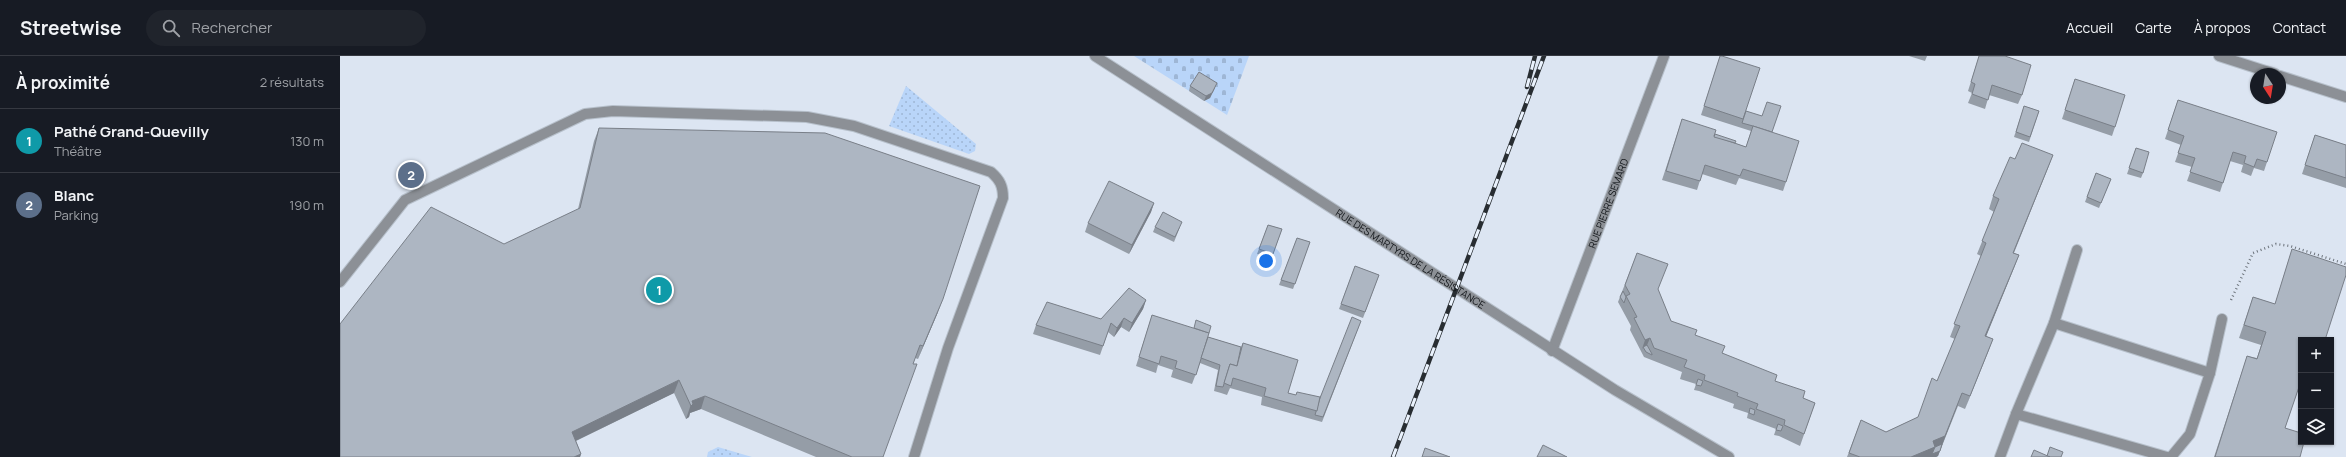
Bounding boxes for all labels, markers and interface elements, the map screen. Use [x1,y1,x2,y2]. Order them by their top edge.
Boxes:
search box [146,10,426,46]
text: Streetwise [20,15,122,41]
icon: search [160,17,182,39]
text: Rechercher [192,17,272,38]
text: Accueil [2066,18,2113,37]
text: Carte [2135,18,2172,37]
text: À propos [2194,18,2251,37]
text: Contact [2273,18,2326,37]
north arrow [2250,68,2286,104]
text: À proximité [16,71,110,94]
text: 2 résultats [260,73,324,91]
text: Pathé Grand-Quevilly [54,121,209,142]
text: 1 [26,132,32,150]
text: 130 m [290,132,324,150]
text: Théâtre [54,142,102,160]
street label: RUE PIERRE SEMARD [1585,156,1632,250]
pin: 2 [398,160,424,190]
text: Blanc [54,185,94,206]
text: 2 [25,196,33,214]
text: 190 m [289,196,324,214]
street label: RUE DES MARTYRS DE LA RÉSISTANCE [1333,205,1488,312]
text: Parking [54,206,98,224]
your location [1256,251,1276,271]
pin: 1 [646,275,672,305]
map controls [2298,337,2334,445]
button: + [2298,337,2334,373]
button: − [2298,373,2334,409]
button: layers [2298,409,2334,445]

